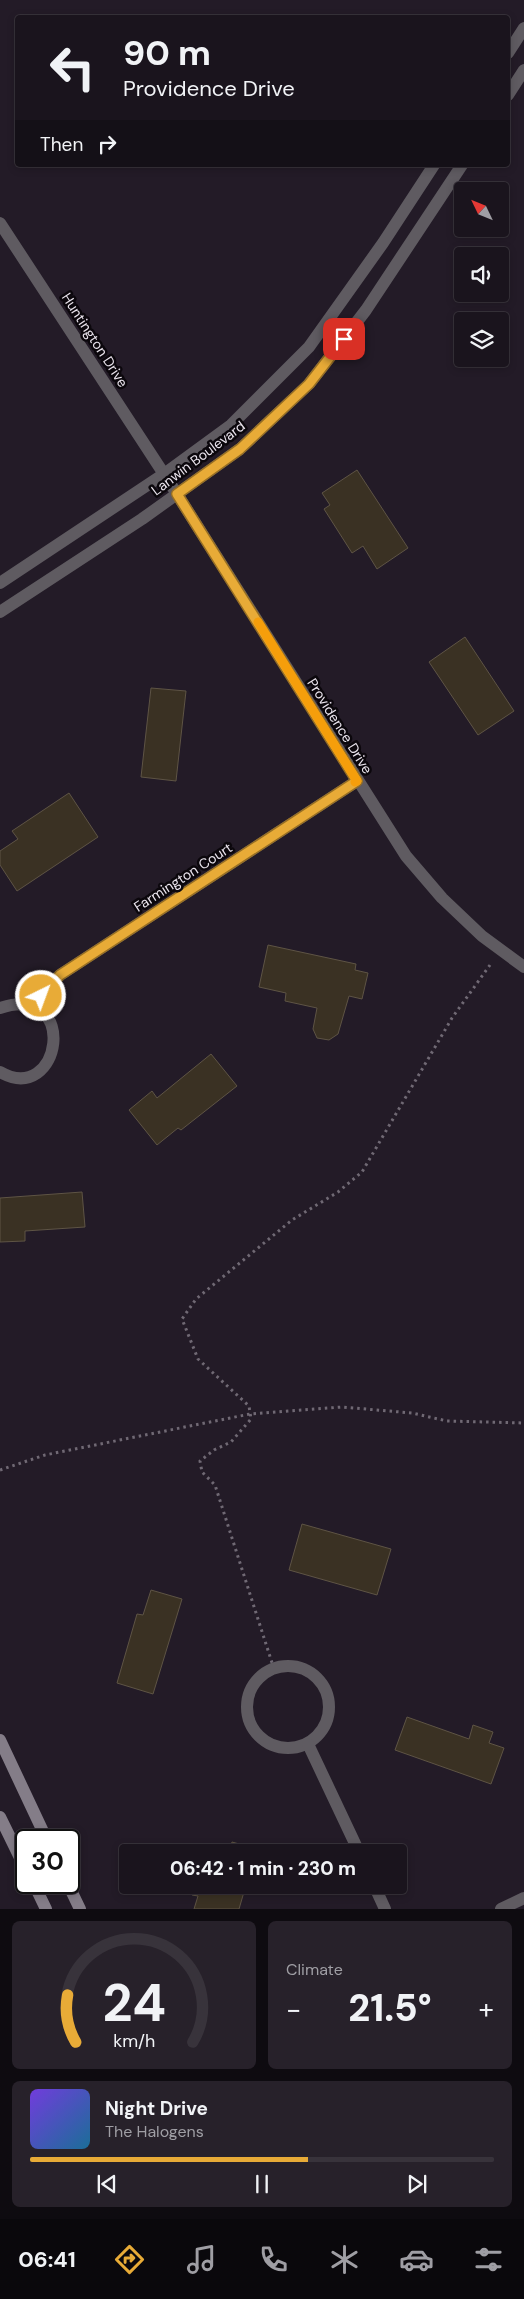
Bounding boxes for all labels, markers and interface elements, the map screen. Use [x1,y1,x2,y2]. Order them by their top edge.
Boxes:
text: 90 m [123,30,211,76]
icon: left [40,35,105,100]
text: Providence Drive [123,74,295,103]
icon: right [93,130,121,158]
text: Then [40,132,83,157]
north arrow [454,182,509,238]
map controls [454,182,509,367]
button: sound [454,247,509,302]
street label: Huntington Drive [58,289,132,391]
button: layers [454,312,509,367]
pin [323,318,365,360]
icon: arrive [330,325,358,353]
street label: Lanwin Boulevard [148,417,248,499]
street label: Providence Drive [303,675,377,777]
street label: Farmington Court [130,838,236,916]
position arrow [14,969,66,1021]
speed limit sign: 30 [15,1829,80,1894]
text: 06:42 · 1 min · 230 m [170,1856,356,1881]
text: Climate [286,1959,343,1980]
text: 24 [102,1969,166,2037]
text: 21.5° [348,1983,432,2033]
text: − [286,1991,301,2028]
text: + [479,1991,494,2028]
text: km/h [113,2029,155,2053]
text: Night Drive [105,2096,208,2121]
text: The Halogens [105,2121,204,2142]
icon: previous [93,2170,121,2198]
icon: pause [248,2170,276,2198]
icon: next [403,2170,431,2198]
icon: directions [112,2242,147,2277]
icon: music [184,2242,219,2277]
icon: phone [256,2242,291,2277]
icon: climate [327,2242,362,2277]
icon: car [399,2242,434,2277]
icon: filters [471,2242,506,2277]
text: 06:41 [18,2245,76,2274]

